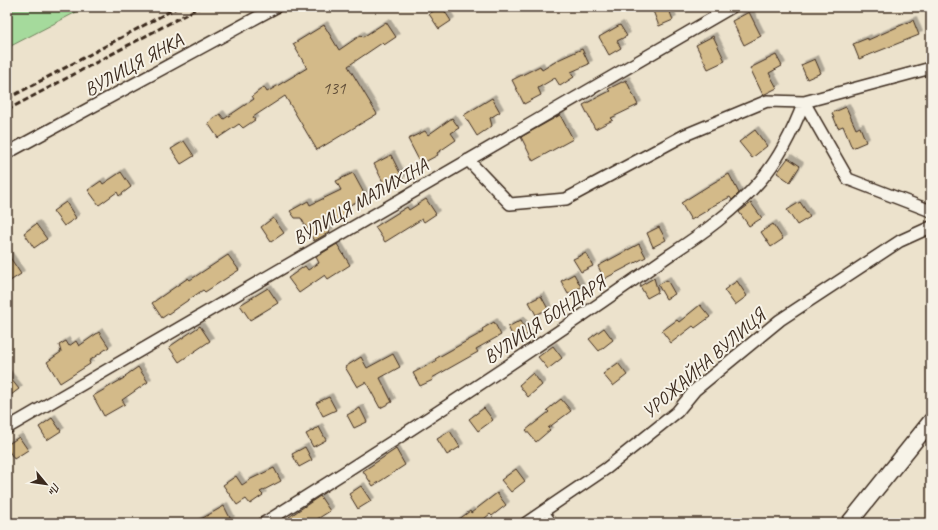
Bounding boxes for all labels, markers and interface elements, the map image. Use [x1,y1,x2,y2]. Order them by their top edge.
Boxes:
street label: ВУЛИЦЯ ЯНКА [80,28,187,102]
house number: 131 [323,78,347,99]
street label: ВУЛИЦЯ МАЛИХІНА [289,153,434,250]
street label: ВУЛИЦЯ БОНДАРЯ [479,269,612,369]
street label: УРОЖАЙНА ВУЛИЦЯ [637,302,772,424]
north arrow [26,464,66,504]
text: Пн [45,480,64,498]

